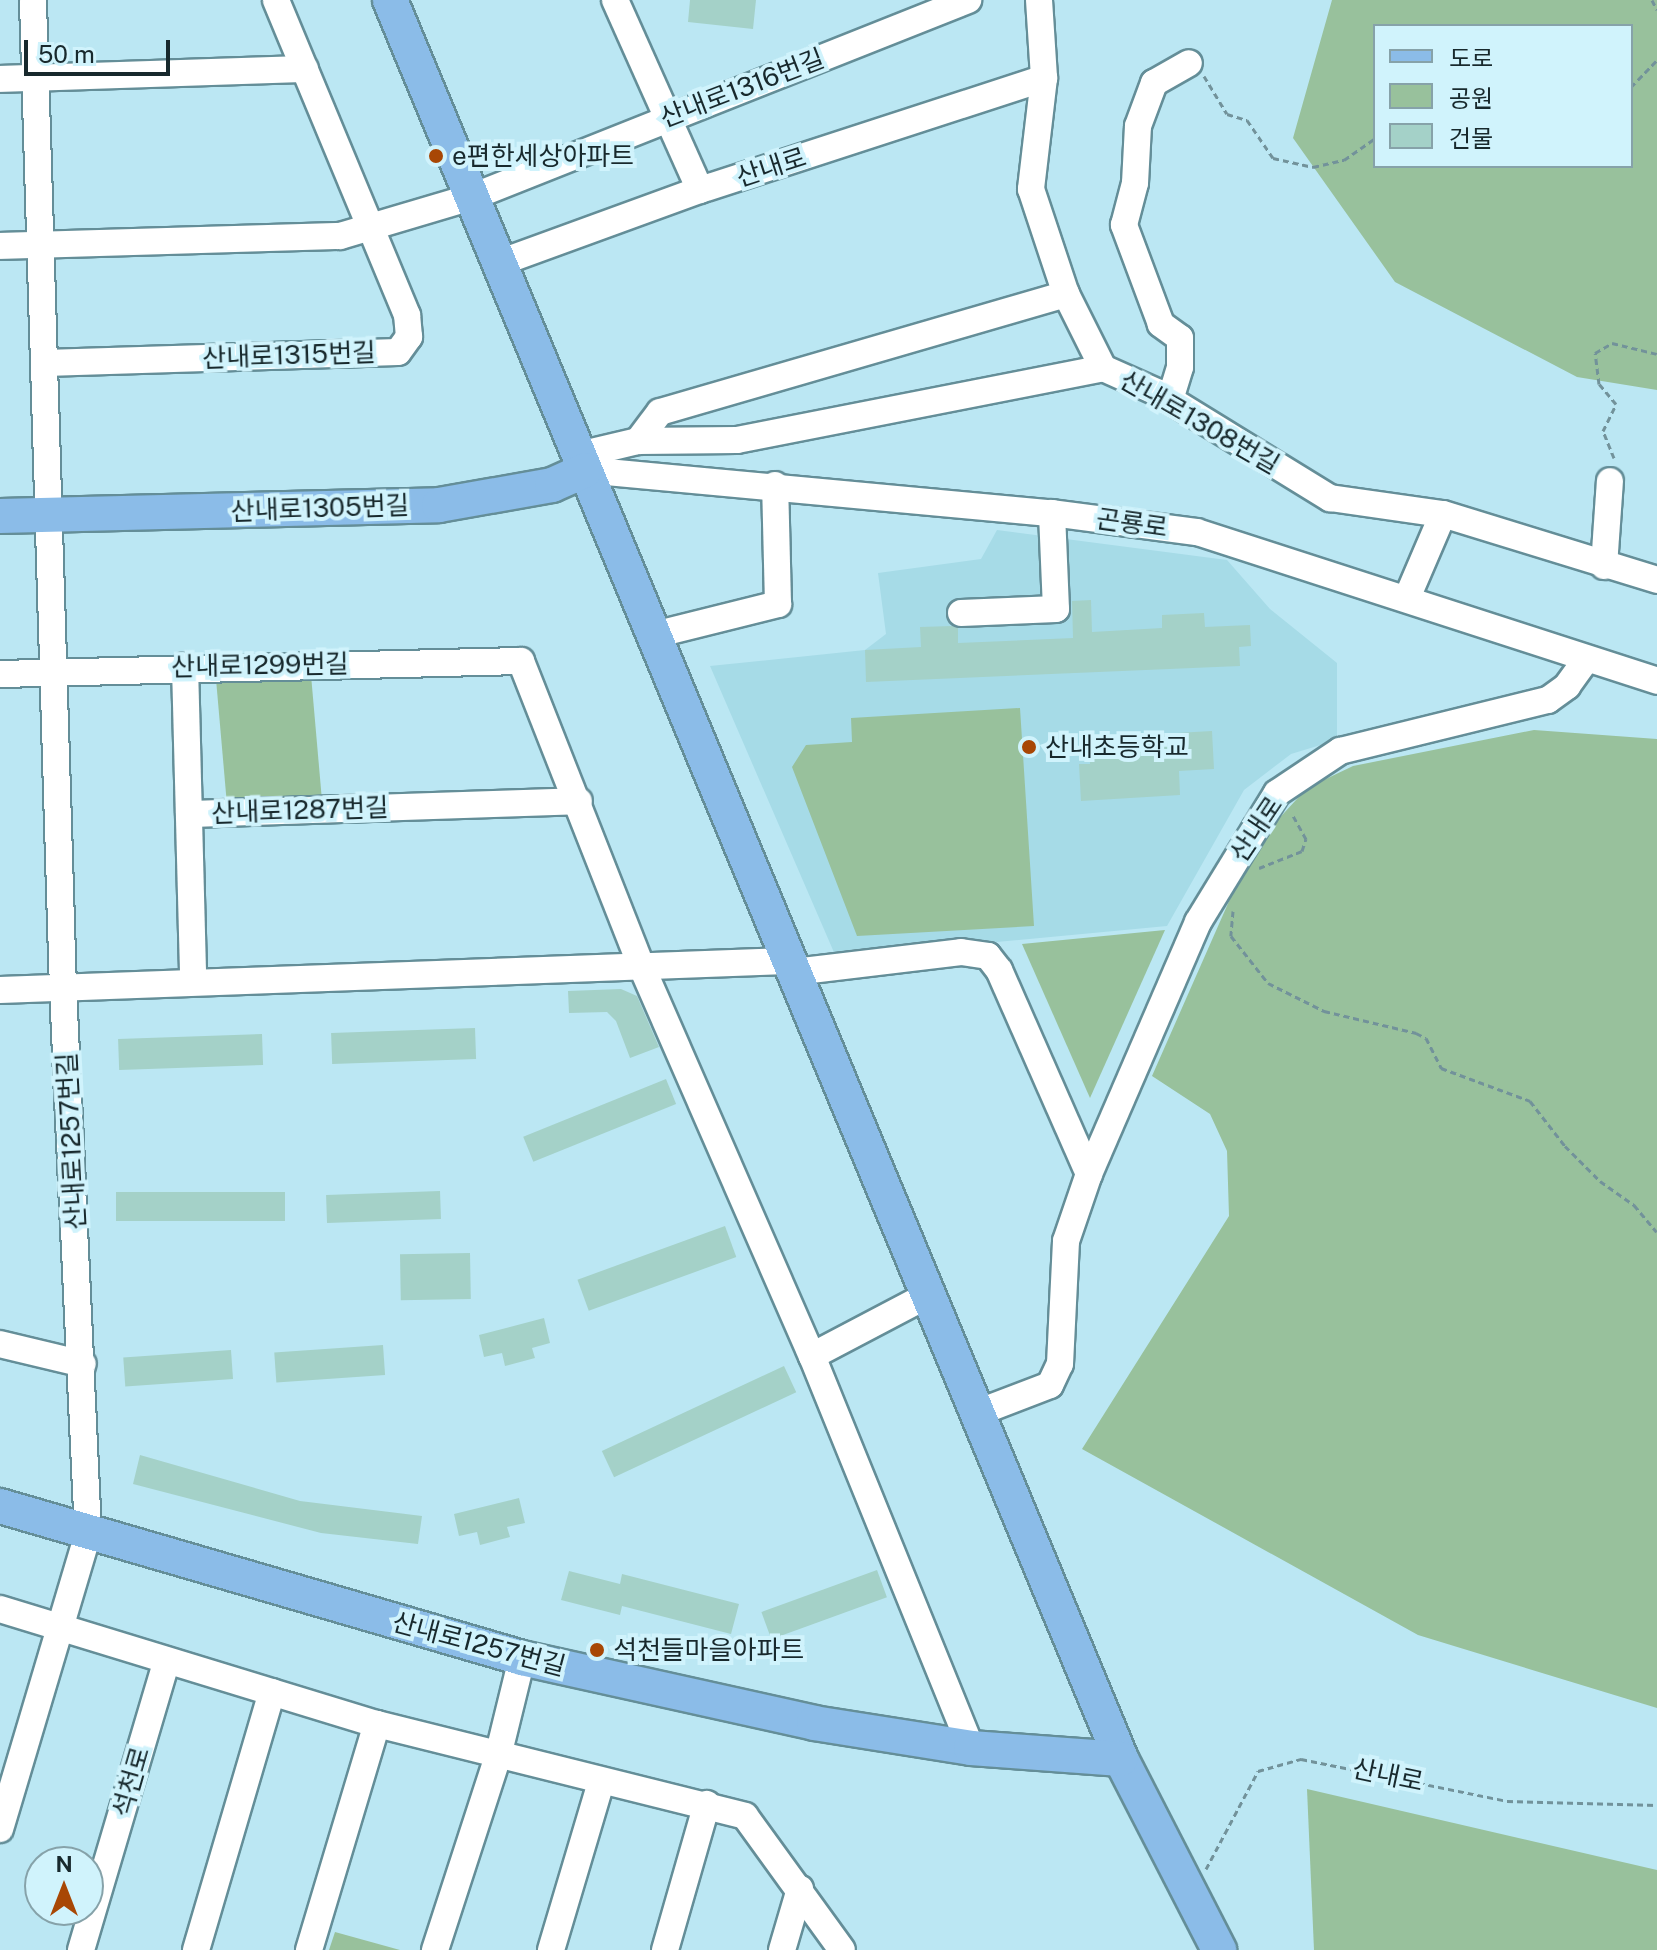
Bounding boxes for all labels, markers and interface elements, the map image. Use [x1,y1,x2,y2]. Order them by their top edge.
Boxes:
scale bar [28,24,174,74]
legend [1373,24,1633,168]
text: 50 m [38,40,95,68]
street label: 산내로1316번길 [656,42,828,134]
text: 도로 [1449,44,1493,72]
text: 공원 [1449,84,1493,112]
text: 건물 [1449,124,1493,152]
place label: e편한세상아파트 [452,140,634,172]
street label: 산내로 [732,141,810,193]
marker: e편한세상아파트 [427,147,445,165]
street label: 산내로1315번길 [202,336,376,374]
street label: 산내로1308번길 [1115,364,1285,480]
street label: 산내로1305번길 [230,489,410,527]
street label: 곤룡로 [1094,503,1170,543]
street label: 산내로1299번길 [171,648,349,682]
place label: 산내초등학교 [1045,731,1189,763]
marker: 산내초등학교 [1020,738,1038,756]
street label: 산내로1287번길 [211,791,389,829]
street label: 산내로 [1223,791,1289,867]
street label: 산내로1257번길 [51,1051,91,1231]
street label: 산내로1257번길 [389,1606,569,1682]
place label: 석천들마을아파트 [613,1634,804,1666]
marker: 석천들마을아파트 [588,1641,606,1659]
street label: 석천로 [106,1743,156,1821]
street label: 산내로 [1350,1752,1426,1798]
north arrow [24,1846,104,1926]
text: N [55,1851,73,1877]

